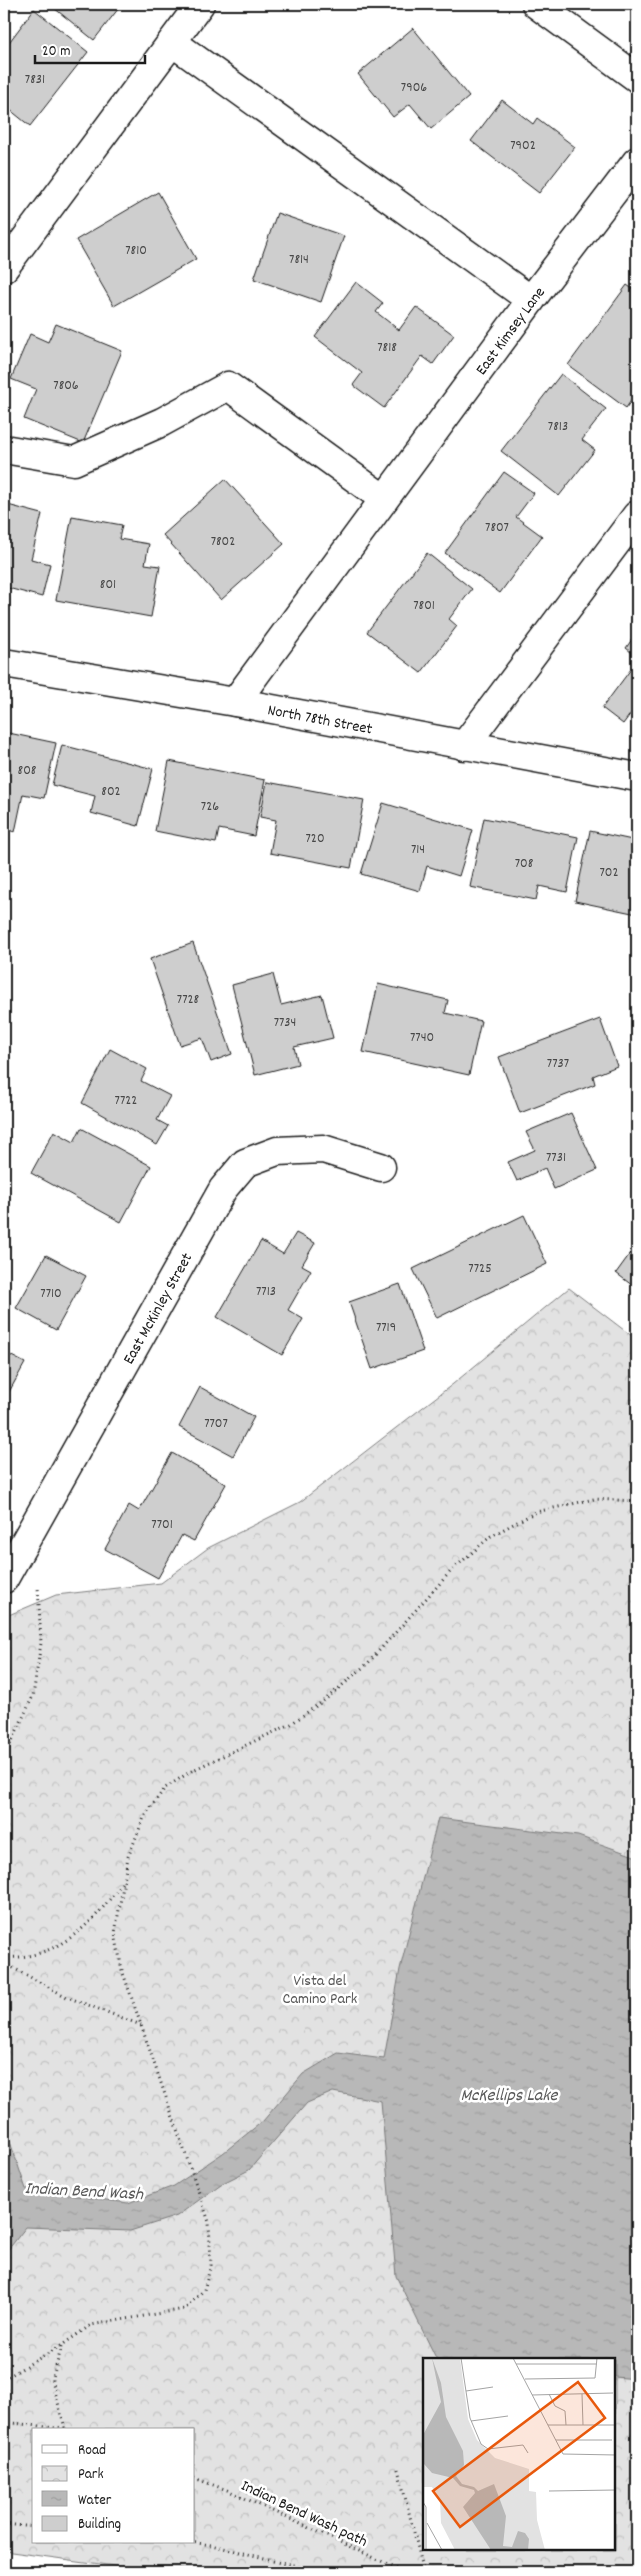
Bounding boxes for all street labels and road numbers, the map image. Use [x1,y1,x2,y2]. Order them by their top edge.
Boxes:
street label: East Kimsey Lane [471,282,551,381]
street label: North 78th Street [265,699,374,741]
street label: East McKinley Street [118,1249,199,1369]
street label: Indian Bend Wash path [237,2475,371,2554]

